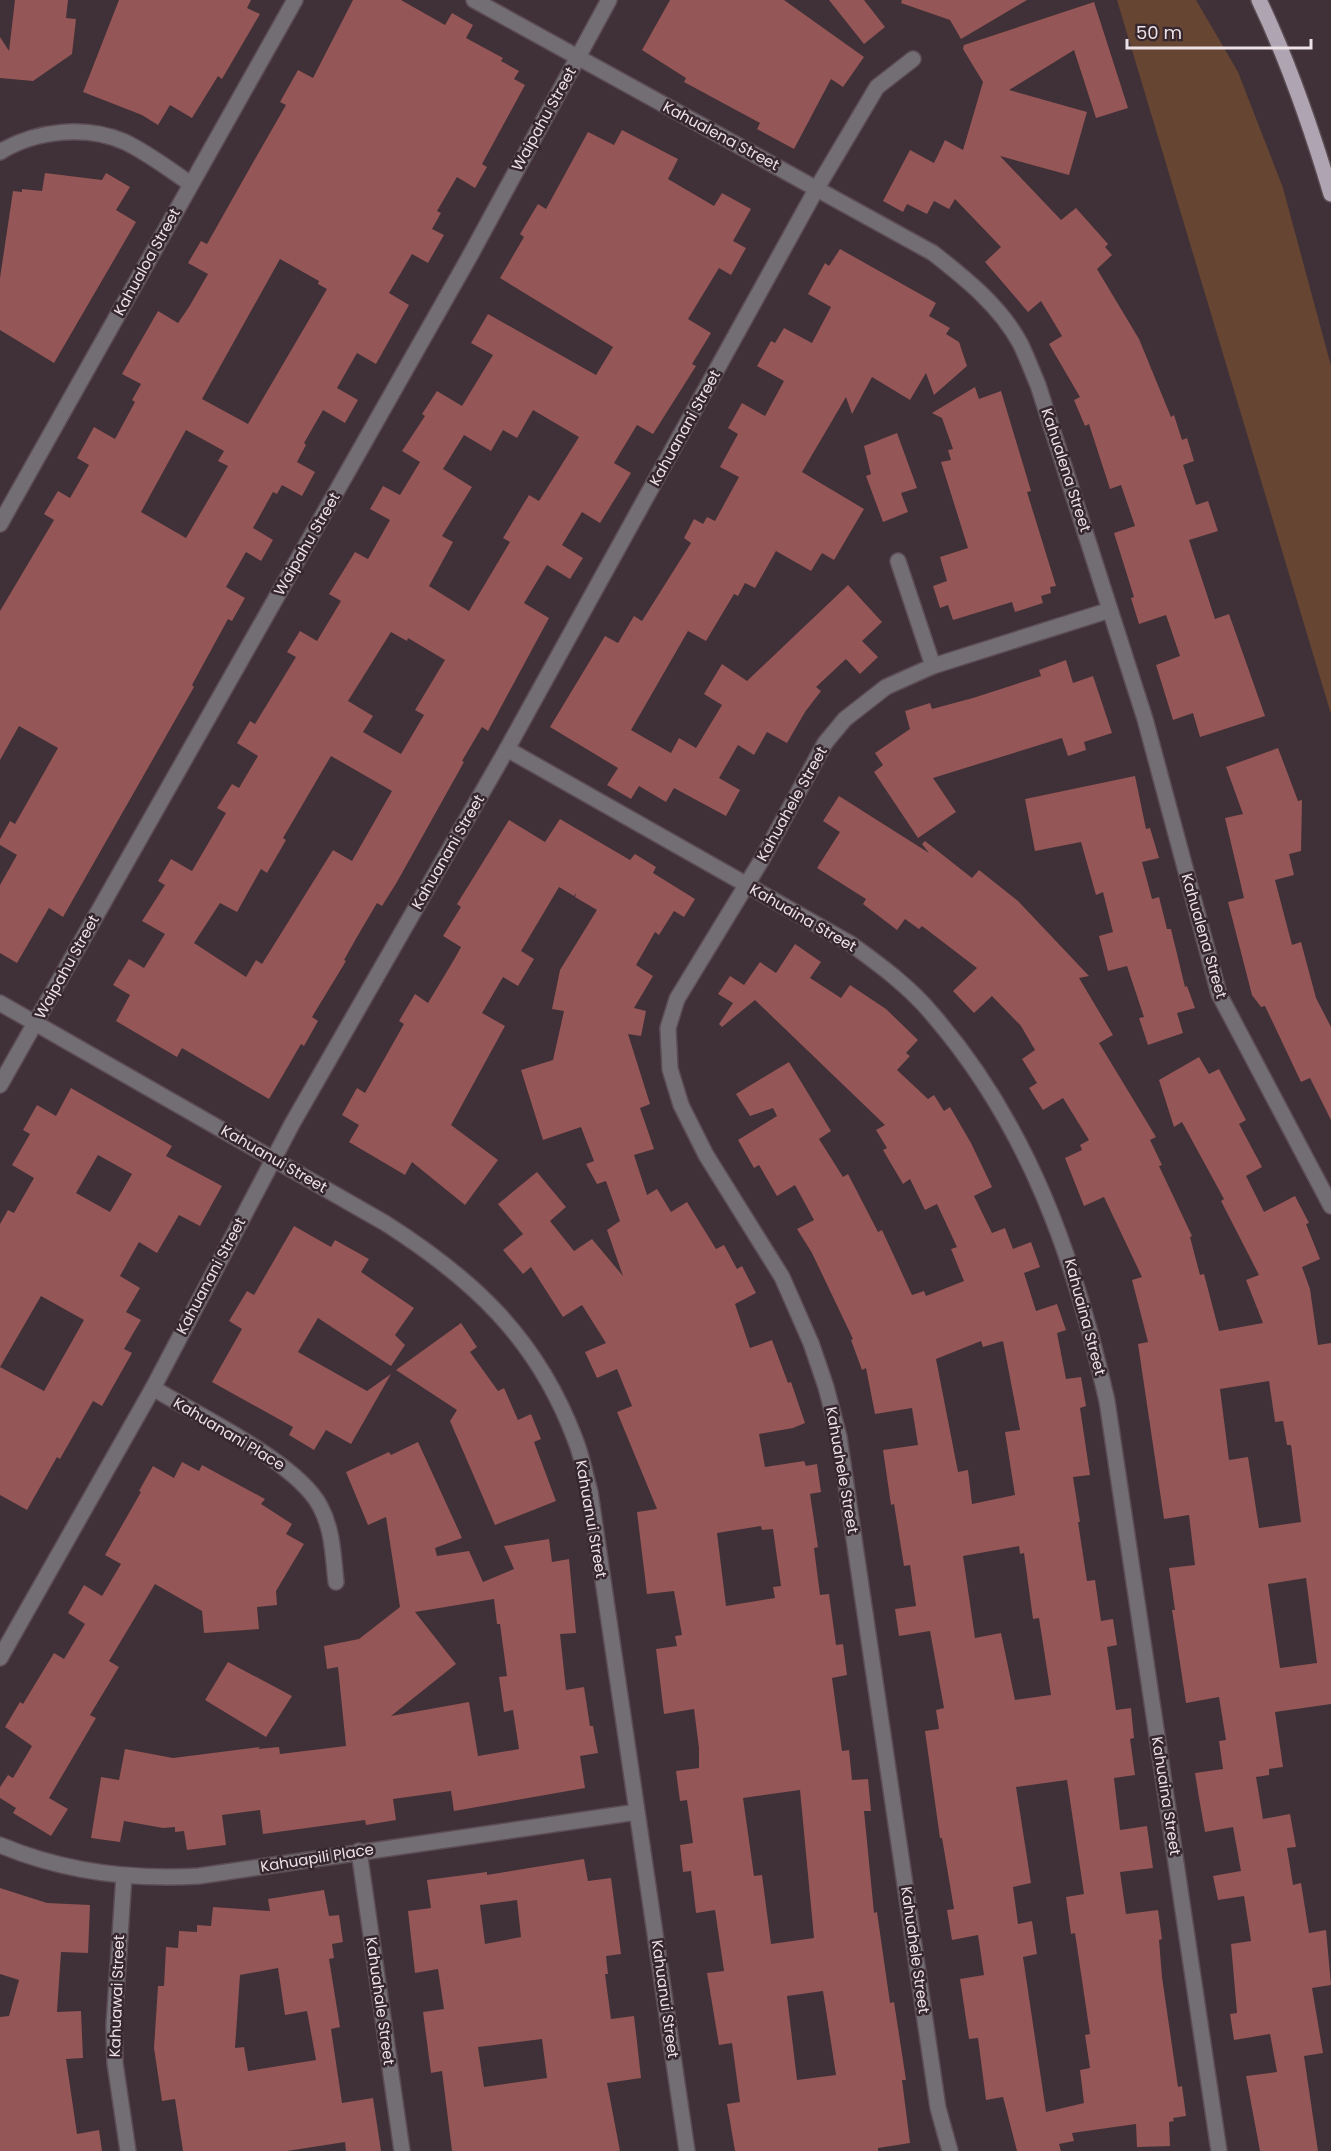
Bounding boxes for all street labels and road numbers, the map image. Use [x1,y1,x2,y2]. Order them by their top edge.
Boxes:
street label: Waipahu Street [506,63,581,175]
street label: Kahualena Street [659,96,783,175]
street label: Kahualoa Street [108,204,185,319]
street label: Kahuanani Street [644,366,725,489]
street label: Kahualena Street [1037,405,1096,534]
street label: Waipahu Street [269,488,345,599]
street label: Kahuahele Street [751,743,832,865]
street label: Kahuanani Street [406,790,489,913]
street label: Kahualena Street [1177,871,1232,1001]
street label: Kahuaina Street [746,879,860,957]
street label: Waipahu Street [29,911,104,1023]
street label: Kahuanui Street [217,1120,331,1197]
street label: Kahuanani Street [171,1214,250,1338]
street label: Kahuaina Street [1060,1256,1111,1377]
street label: Kahuanani Place [170,1392,289,1475]
street label: Kahuahele Street [821,1405,864,1535]
street label: Kahuanui Street [571,1458,612,1579]
street label: Kahuaina Street [1147,1735,1186,1857]
street label: Kahuapili Place [259,1838,375,1877]
street label: Kahuahele Street [896,1885,935,2015]
street label: Kahuawai Street [104,1934,129,2058]
street label: Kahuahale Street [361,1936,400,2066]
street label: Kahuanui Street [647,1938,684,2059]

